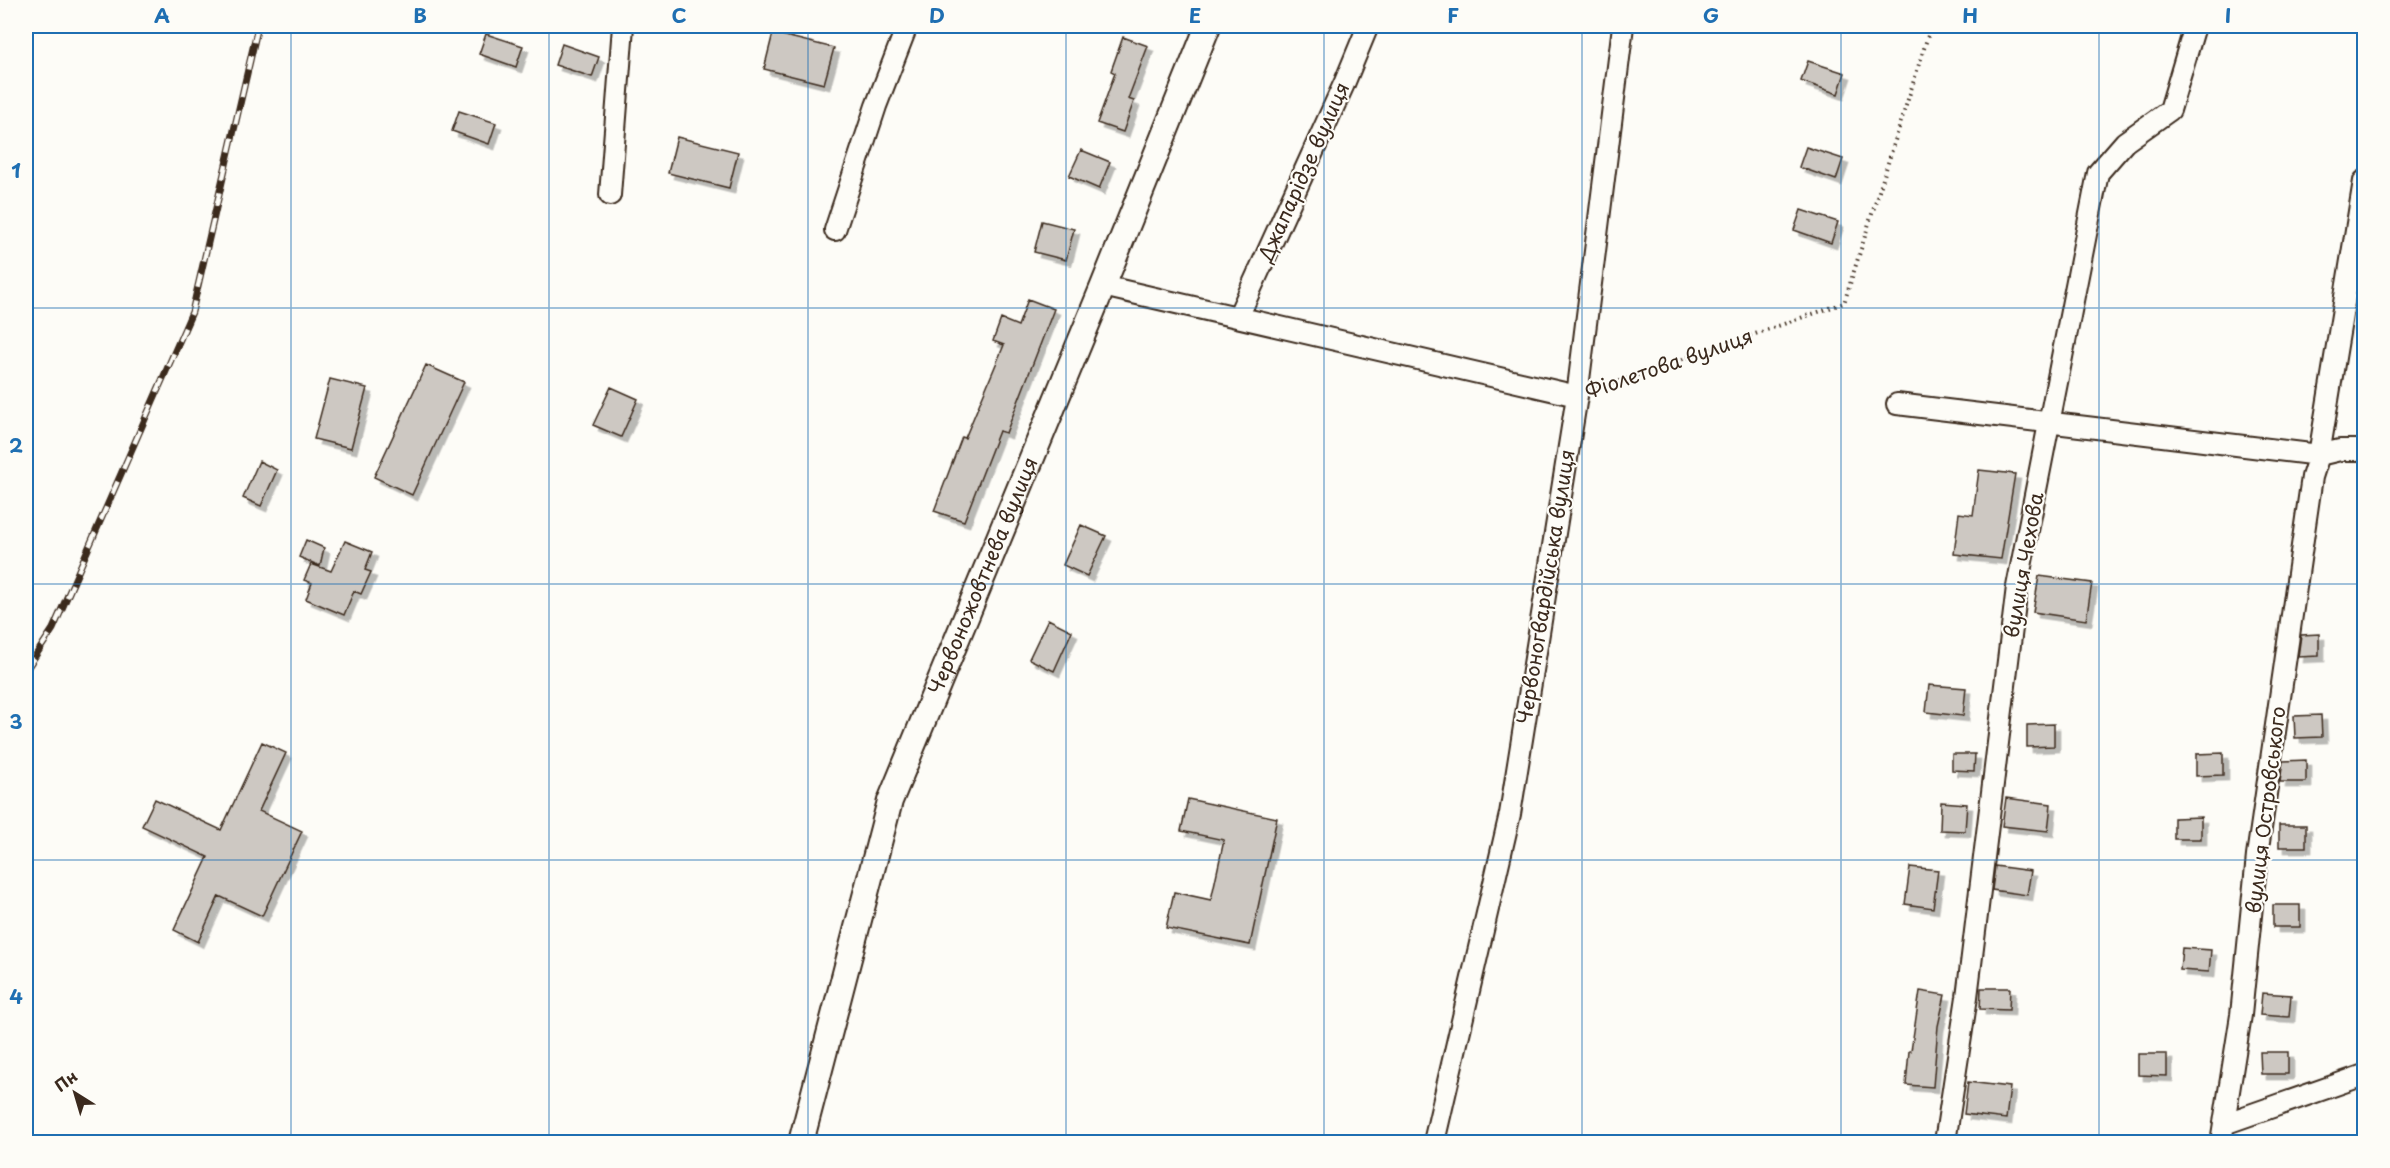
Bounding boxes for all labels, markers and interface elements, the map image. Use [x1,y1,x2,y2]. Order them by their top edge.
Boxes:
text: A [154,0,170,30]
text: B [413,0,427,30]
text: C [671,0,687,30]
text: D [929,0,945,30]
text: E [1189,0,1201,30]
text: F [1447,0,1459,30]
text: G [1703,0,1719,30]
text: H [1962,0,1978,30]
text: I [2225,0,2231,30]
street label: Джапарідзе вулиця [1250,77,1356,267]
text: 1 [11,155,21,185]
street label: Фіолетова вулиця [1581,320,1757,406]
text: 2 [9,430,23,460]
street label: Червоногвардійська вулиця [1508,447,1582,726]
street label: Червоножовтнева вулиця [920,452,1045,699]
street label: вулиця Чехова [1995,489,2051,640]
street label: вулиця Островського [2237,705,2293,915]
text: 3 [9,706,23,736]
text: 4 [9,981,23,1011]
north arrow [45,1063,105,1123]
text: Пн [49,1064,82,1097]

